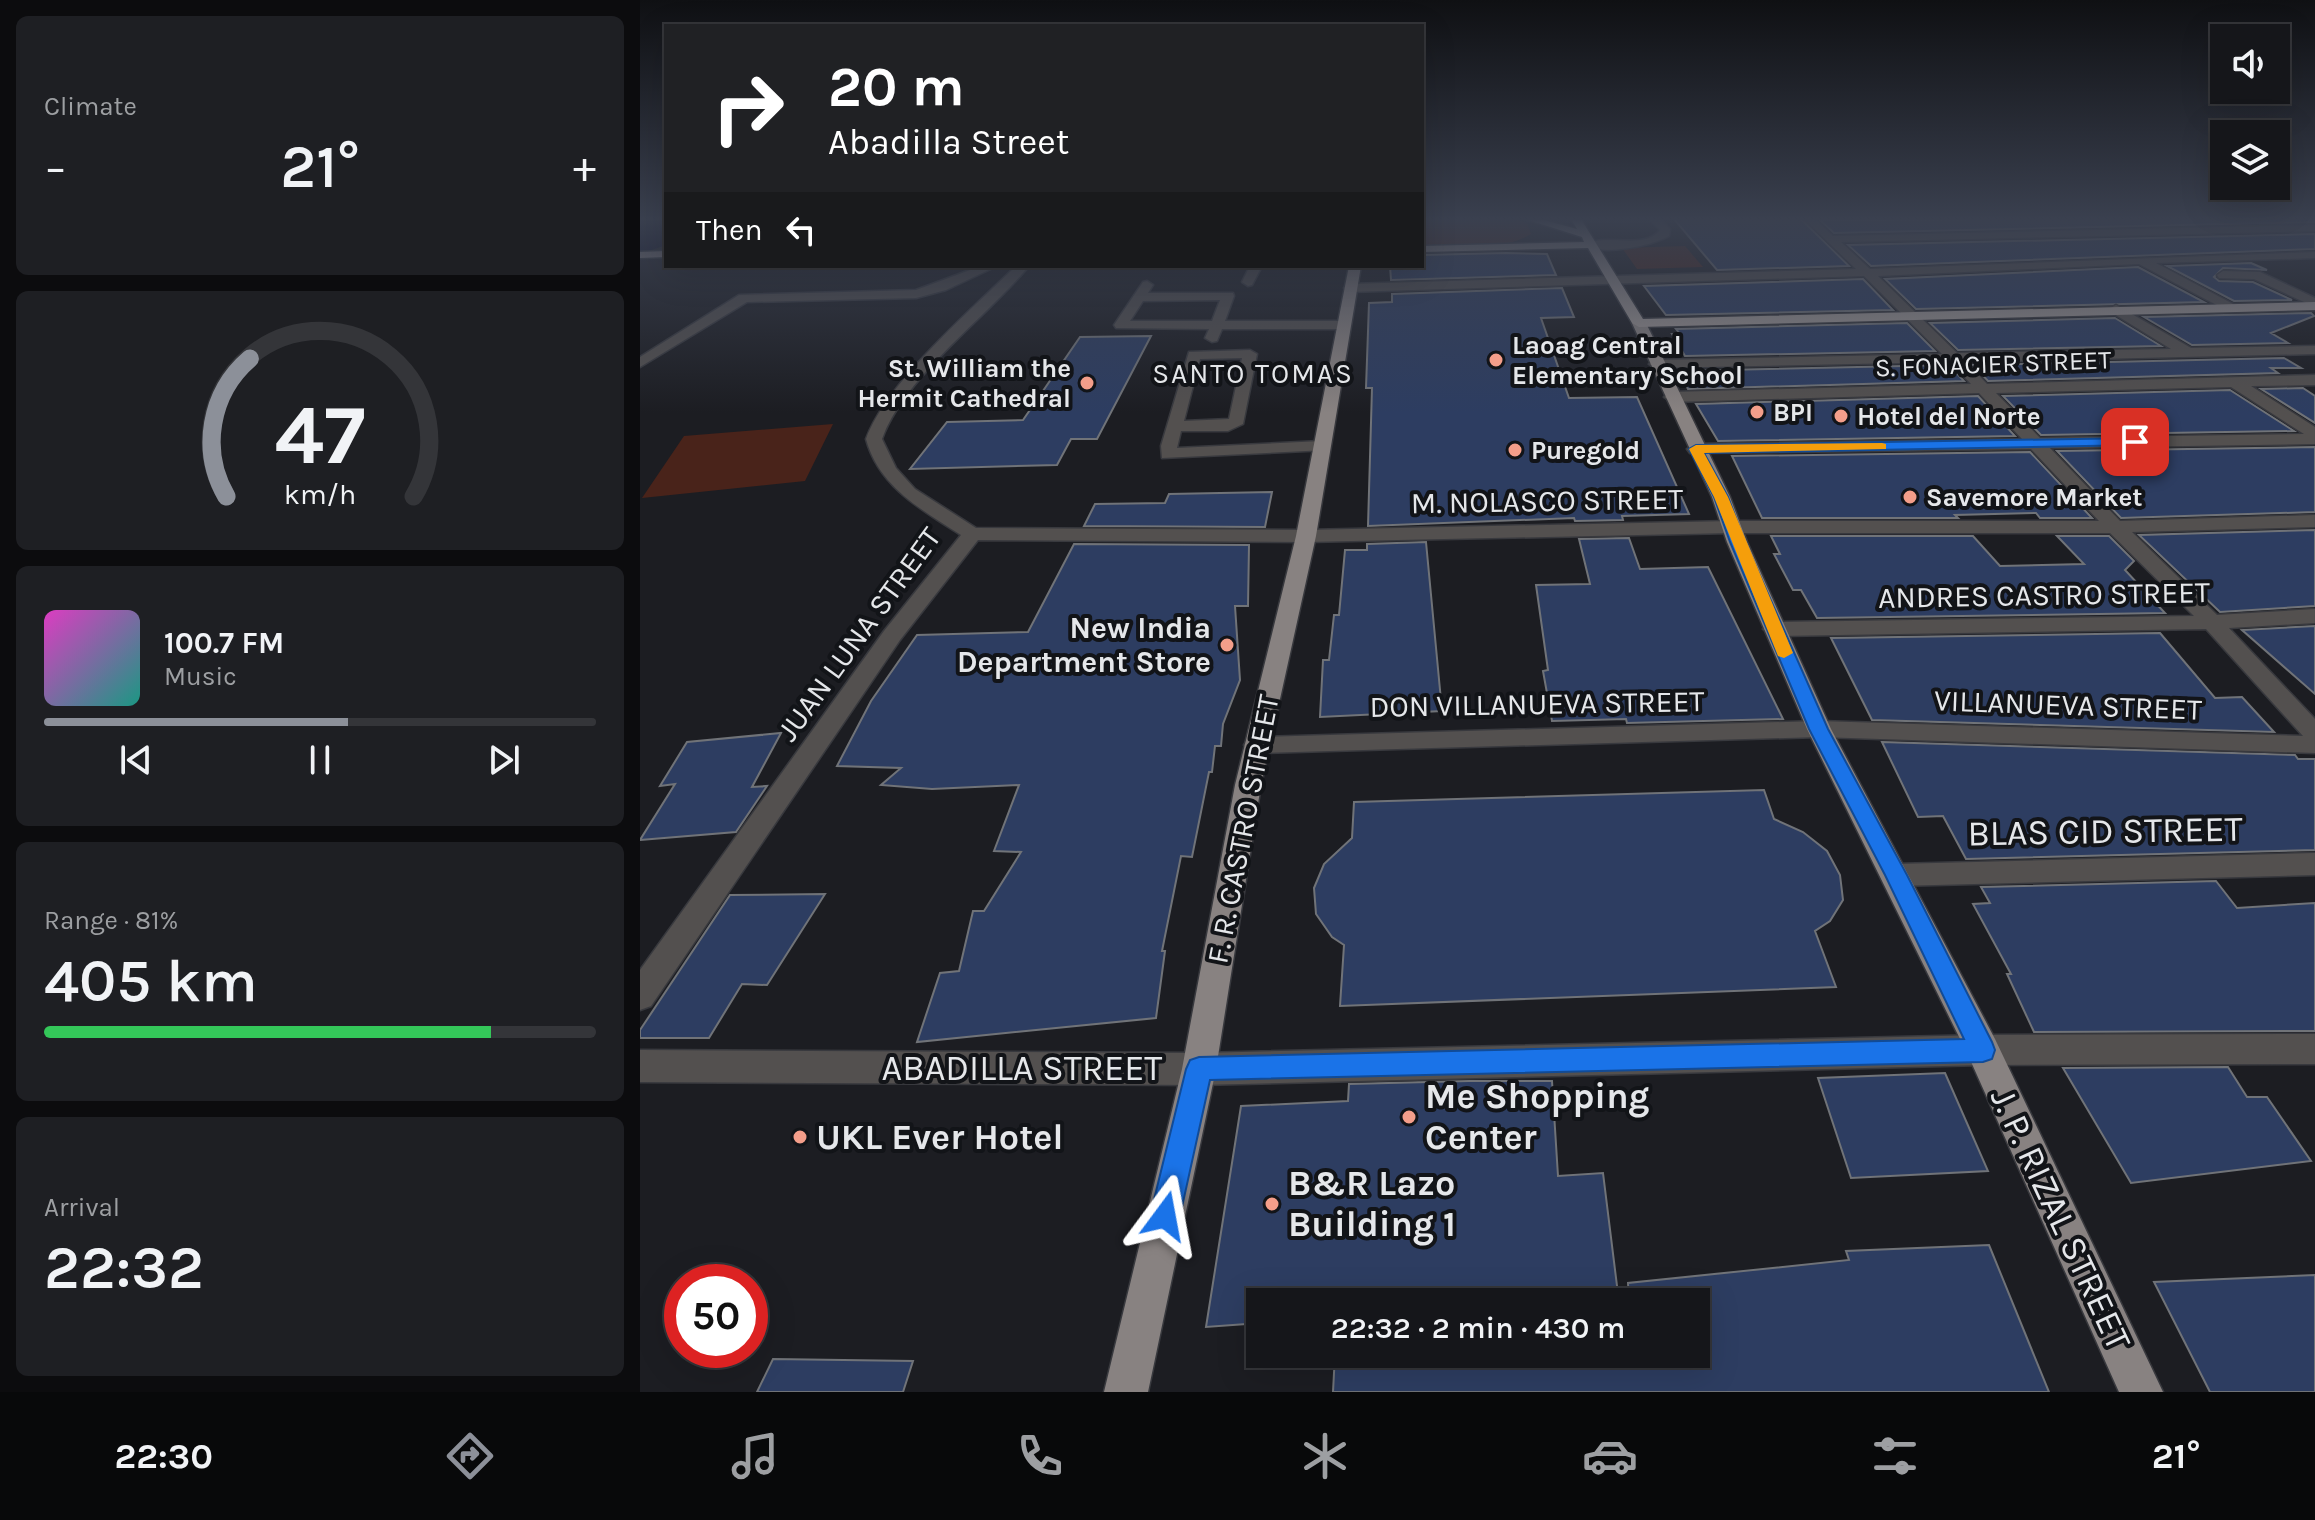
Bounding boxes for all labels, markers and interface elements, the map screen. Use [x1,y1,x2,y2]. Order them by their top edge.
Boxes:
map controls [2210,24,2290,200]
button: sound [2210,24,2290,104]
text: 20 m [828,54,965,119]
icon: right [696,56,800,160]
text: Climate [44,91,137,122]
button: layers [2210,120,2290,200]
text: Abadilla Street [828,121,1069,163]
text: 21° [280,132,360,202]
text: − [44,142,67,193]
text: + [573,142,596,193]
icon: left [779,208,823,252]
text: Then [696,212,763,248]
place label: Laoag Central Elementary School [1512,330,1743,391]
street label: S. FONACIER STREET [1874,344,2112,384]
marker: Laoag Central Elementary School [1487,351,1505,369]
place label: St. William the Hermit Cathedral [857,353,1071,414]
district label: SANTO TOMAS [1152,357,1354,390]
marker: St. William the Hermit Cathedral [1078,374,1096,392]
text: 47 [275,386,365,483]
place label: BPI [1773,397,1813,428]
place label: Hotel del Norte [1857,401,2040,432]
marker: BPI [1748,403,1766,421]
marker: Hotel del Norte [1832,407,1850,425]
pin [2101,408,2169,476]
icon: arrive [2113,420,2157,464]
place label: Puregold [1531,435,1640,466]
marker: Puregold [1506,441,1524,459]
text: km/h [284,478,356,511]
street label: M. NOLASCO STREET [1411,481,1683,521]
place label: Savemore Market [1926,482,2143,513]
marker: Savemore Market [1901,488,1919,506]
street label: JUAN LUNA STREET [769,520,949,748]
street label: ANDRES CASTRO STREET [1878,574,2210,616]
place label: New India Department Store [957,610,1211,680]
text: 100.7 FM [164,625,284,661]
marker: New India Department Store [1218,636,1236,654]
text: Music [164,661,237,692]
street label: VILLANUEVA STREET [1933,682,2203,728]
street label: DON VILLANUEVA STREET [1369,683,1705,725]
street label: F. R. CASTRO STREET [1199,692,1287,966]
icon: previous [114,738,158,782]
icon: pause [298,738,342,782]
icon: next [482,738,526,782]
street label: BLAS CID STREET [1967,808,2243,854]
text: Range · 81% [44,905,178,936]
text: 405 km [44,946,258,1016]
street label: ABADILLA STREET [882,1047,1162,1089]
place label: Me Shopping Center [1425,1075,1650,1158]
street label: J. P. RIZAL STREET [1982,1081,2140,1357]
marker: Me Shopping Center [1400,1108,1418,1126]
place label: UKL Ever Hotel [816,1116,1063,1158]
marker: UKL Ever Hotel [791,1128,809,1146]
place label: B&R Lazo Building 1 [1288,1162,1456,1246]
position arrow [1123,1174,1207,1258]
text: Arrival [44,1192,120,1223]
marker: B&R Lazo Building 1 [1263,1195,1281,1213]
text: 22:32 [44,1233,204,1303]
speed limit sign: 50 [664,1264,768,1368]
text: 22:32 · 2 min · 430 m [1331,1310,1625,1346]
icon: directions [442,1428,498,1484]
icon: music [727,1428,783,1484]
icon: phone [1012,1428,1068,1484]
icon: climate [1297,1428,1353,1484]
icon: car [1582,1428,1638,1484]
icon: filters [1867,1428,1923,1484]
text: 22:30 [114,1435,213,1477]
text: 21° [2152,1435,2200,1477]

